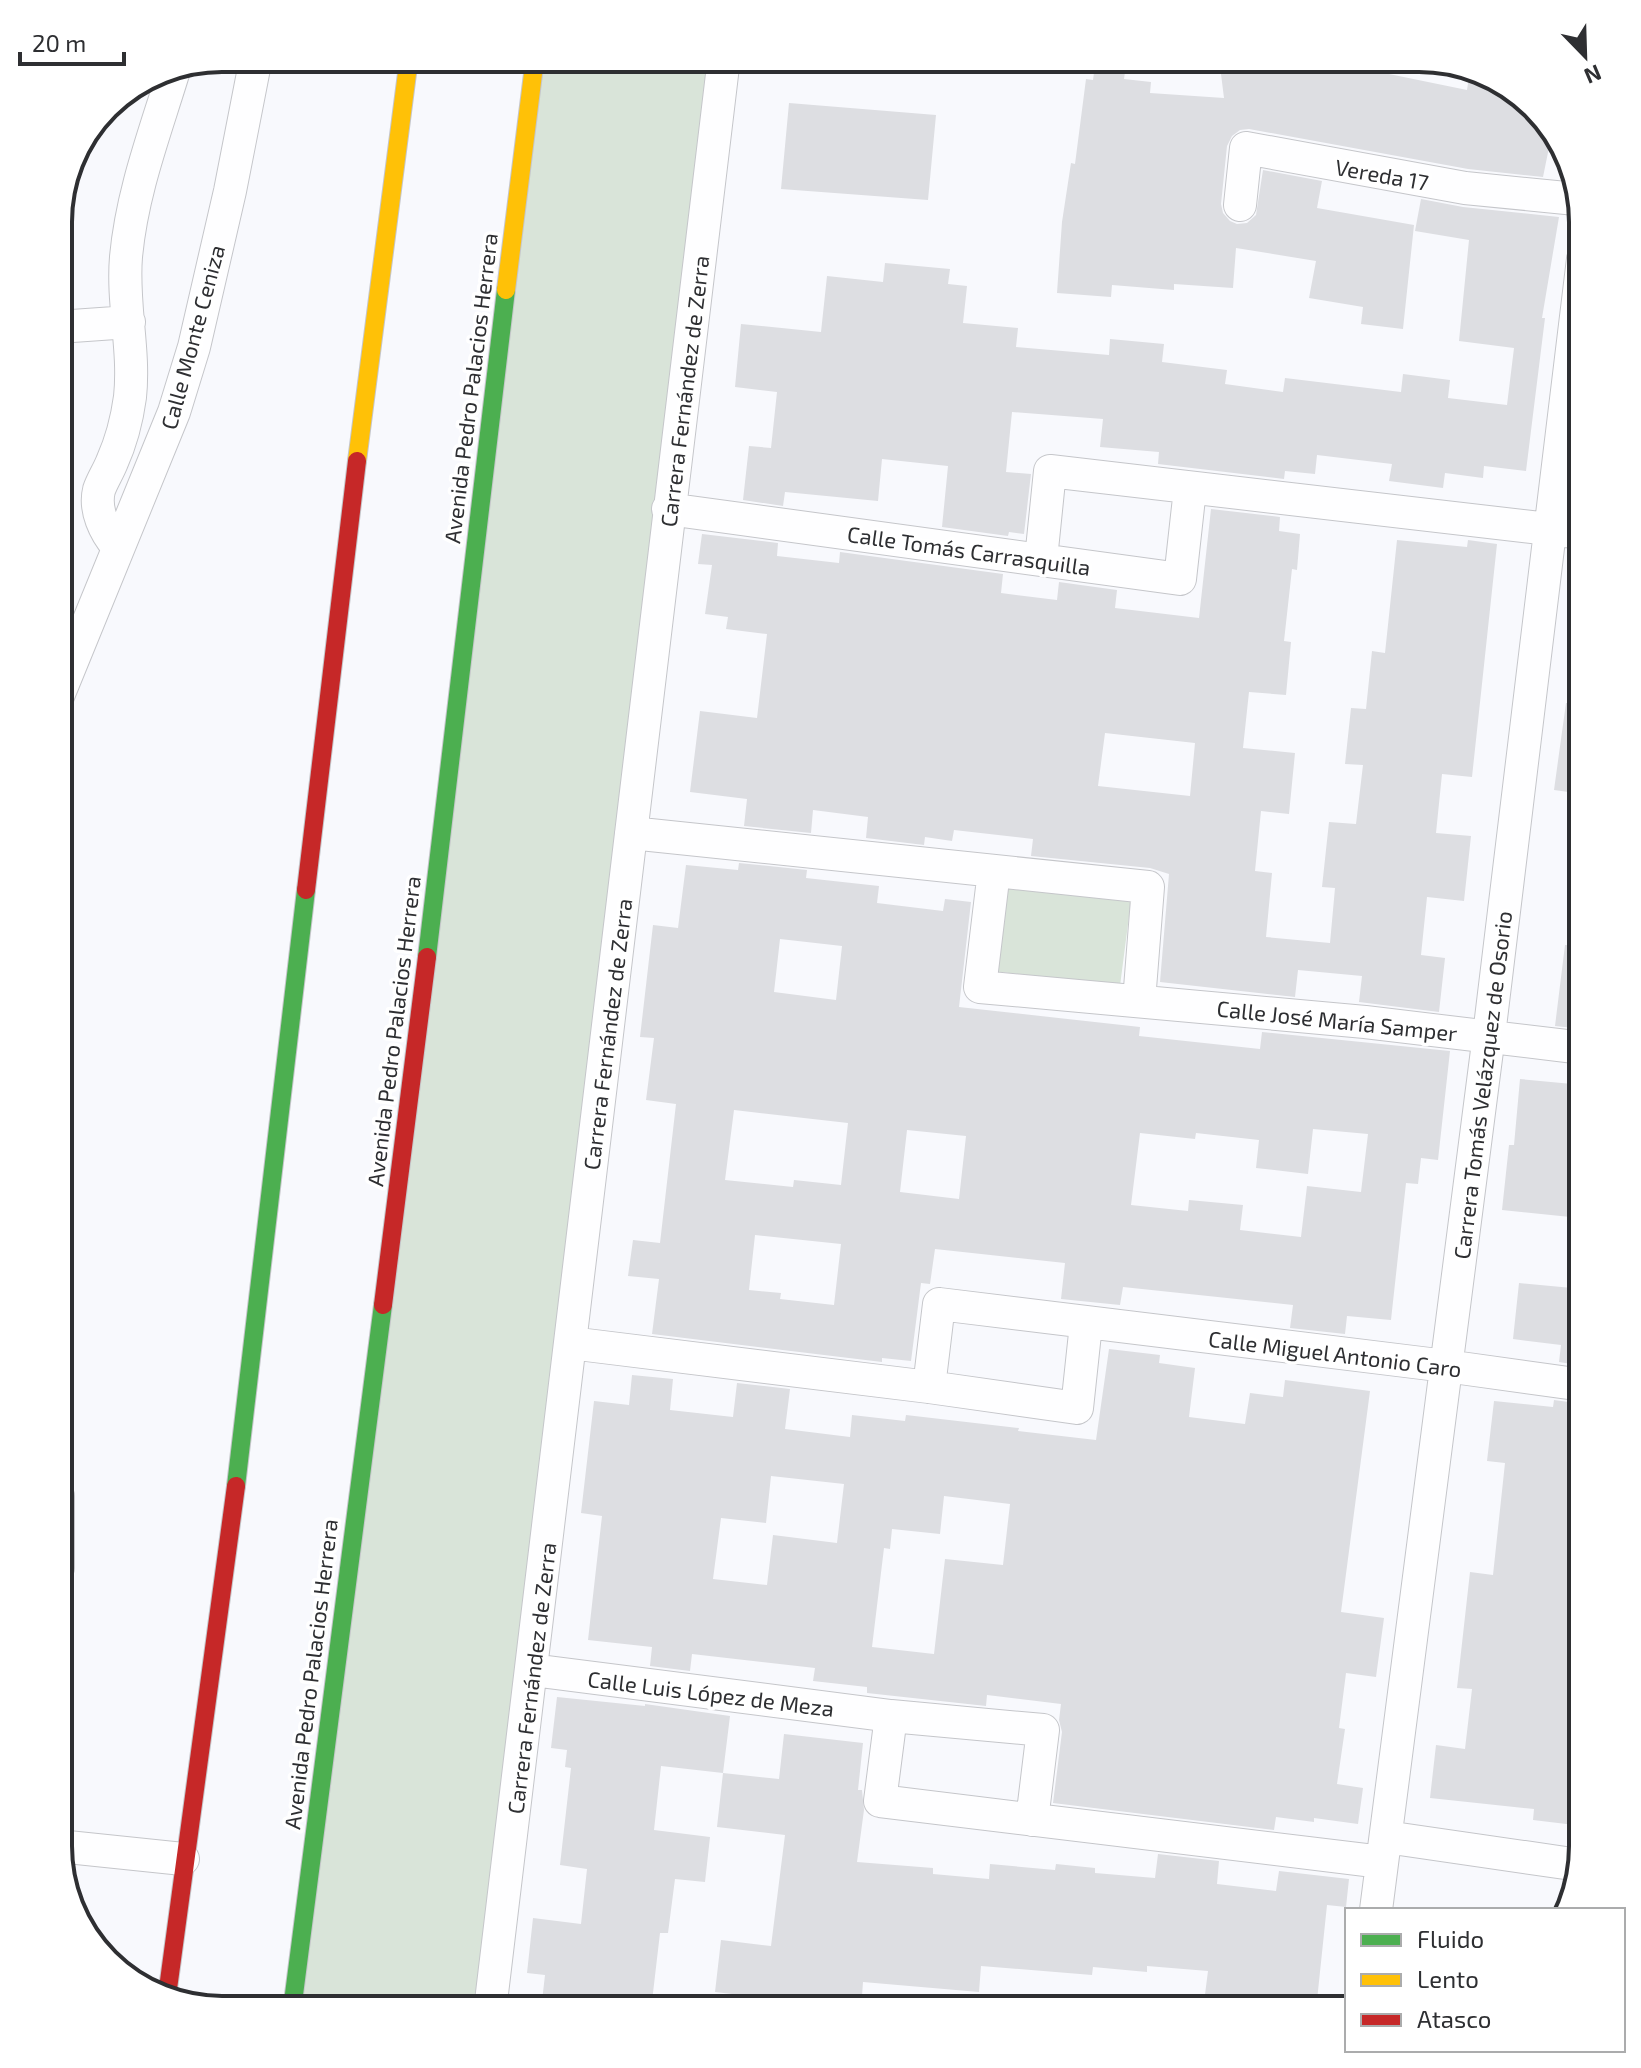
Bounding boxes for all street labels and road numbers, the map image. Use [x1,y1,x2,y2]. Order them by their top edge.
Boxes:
street label: Vereda 17 [1333,153,1431,195]
street label: Avenida Pedro Palacios Herrera [438,231,502,545]
street label: Calle Monte Ceniza [155,242,229,432]
street label: Carrera Fernández de Zerra [654,254,714,528]
street label: Calle Tomás Carrasquilla [846,520,1092,580]
street label: Avenida Pedro Palacios Herrera [361,874,425,1188]
street label: Carrera Fernández de Zerra [577,897,637,1171]
street label: Carrera Tomás Velázquez de Osorio [1448,909,1516,1261]
street label: Calle José María Samper [1216,994,1459,1046]
street label: Calle Miguel Antonio Caro [1207,1325,1463,1381]
street label: Avenida Pedro Palacios Herrera [278,1517,342,1831]
street label: Carrera Fernández de Zerra [501,1541,561,1815]
street label: Calle Luis López de Meza [586,1665,836,1721]

